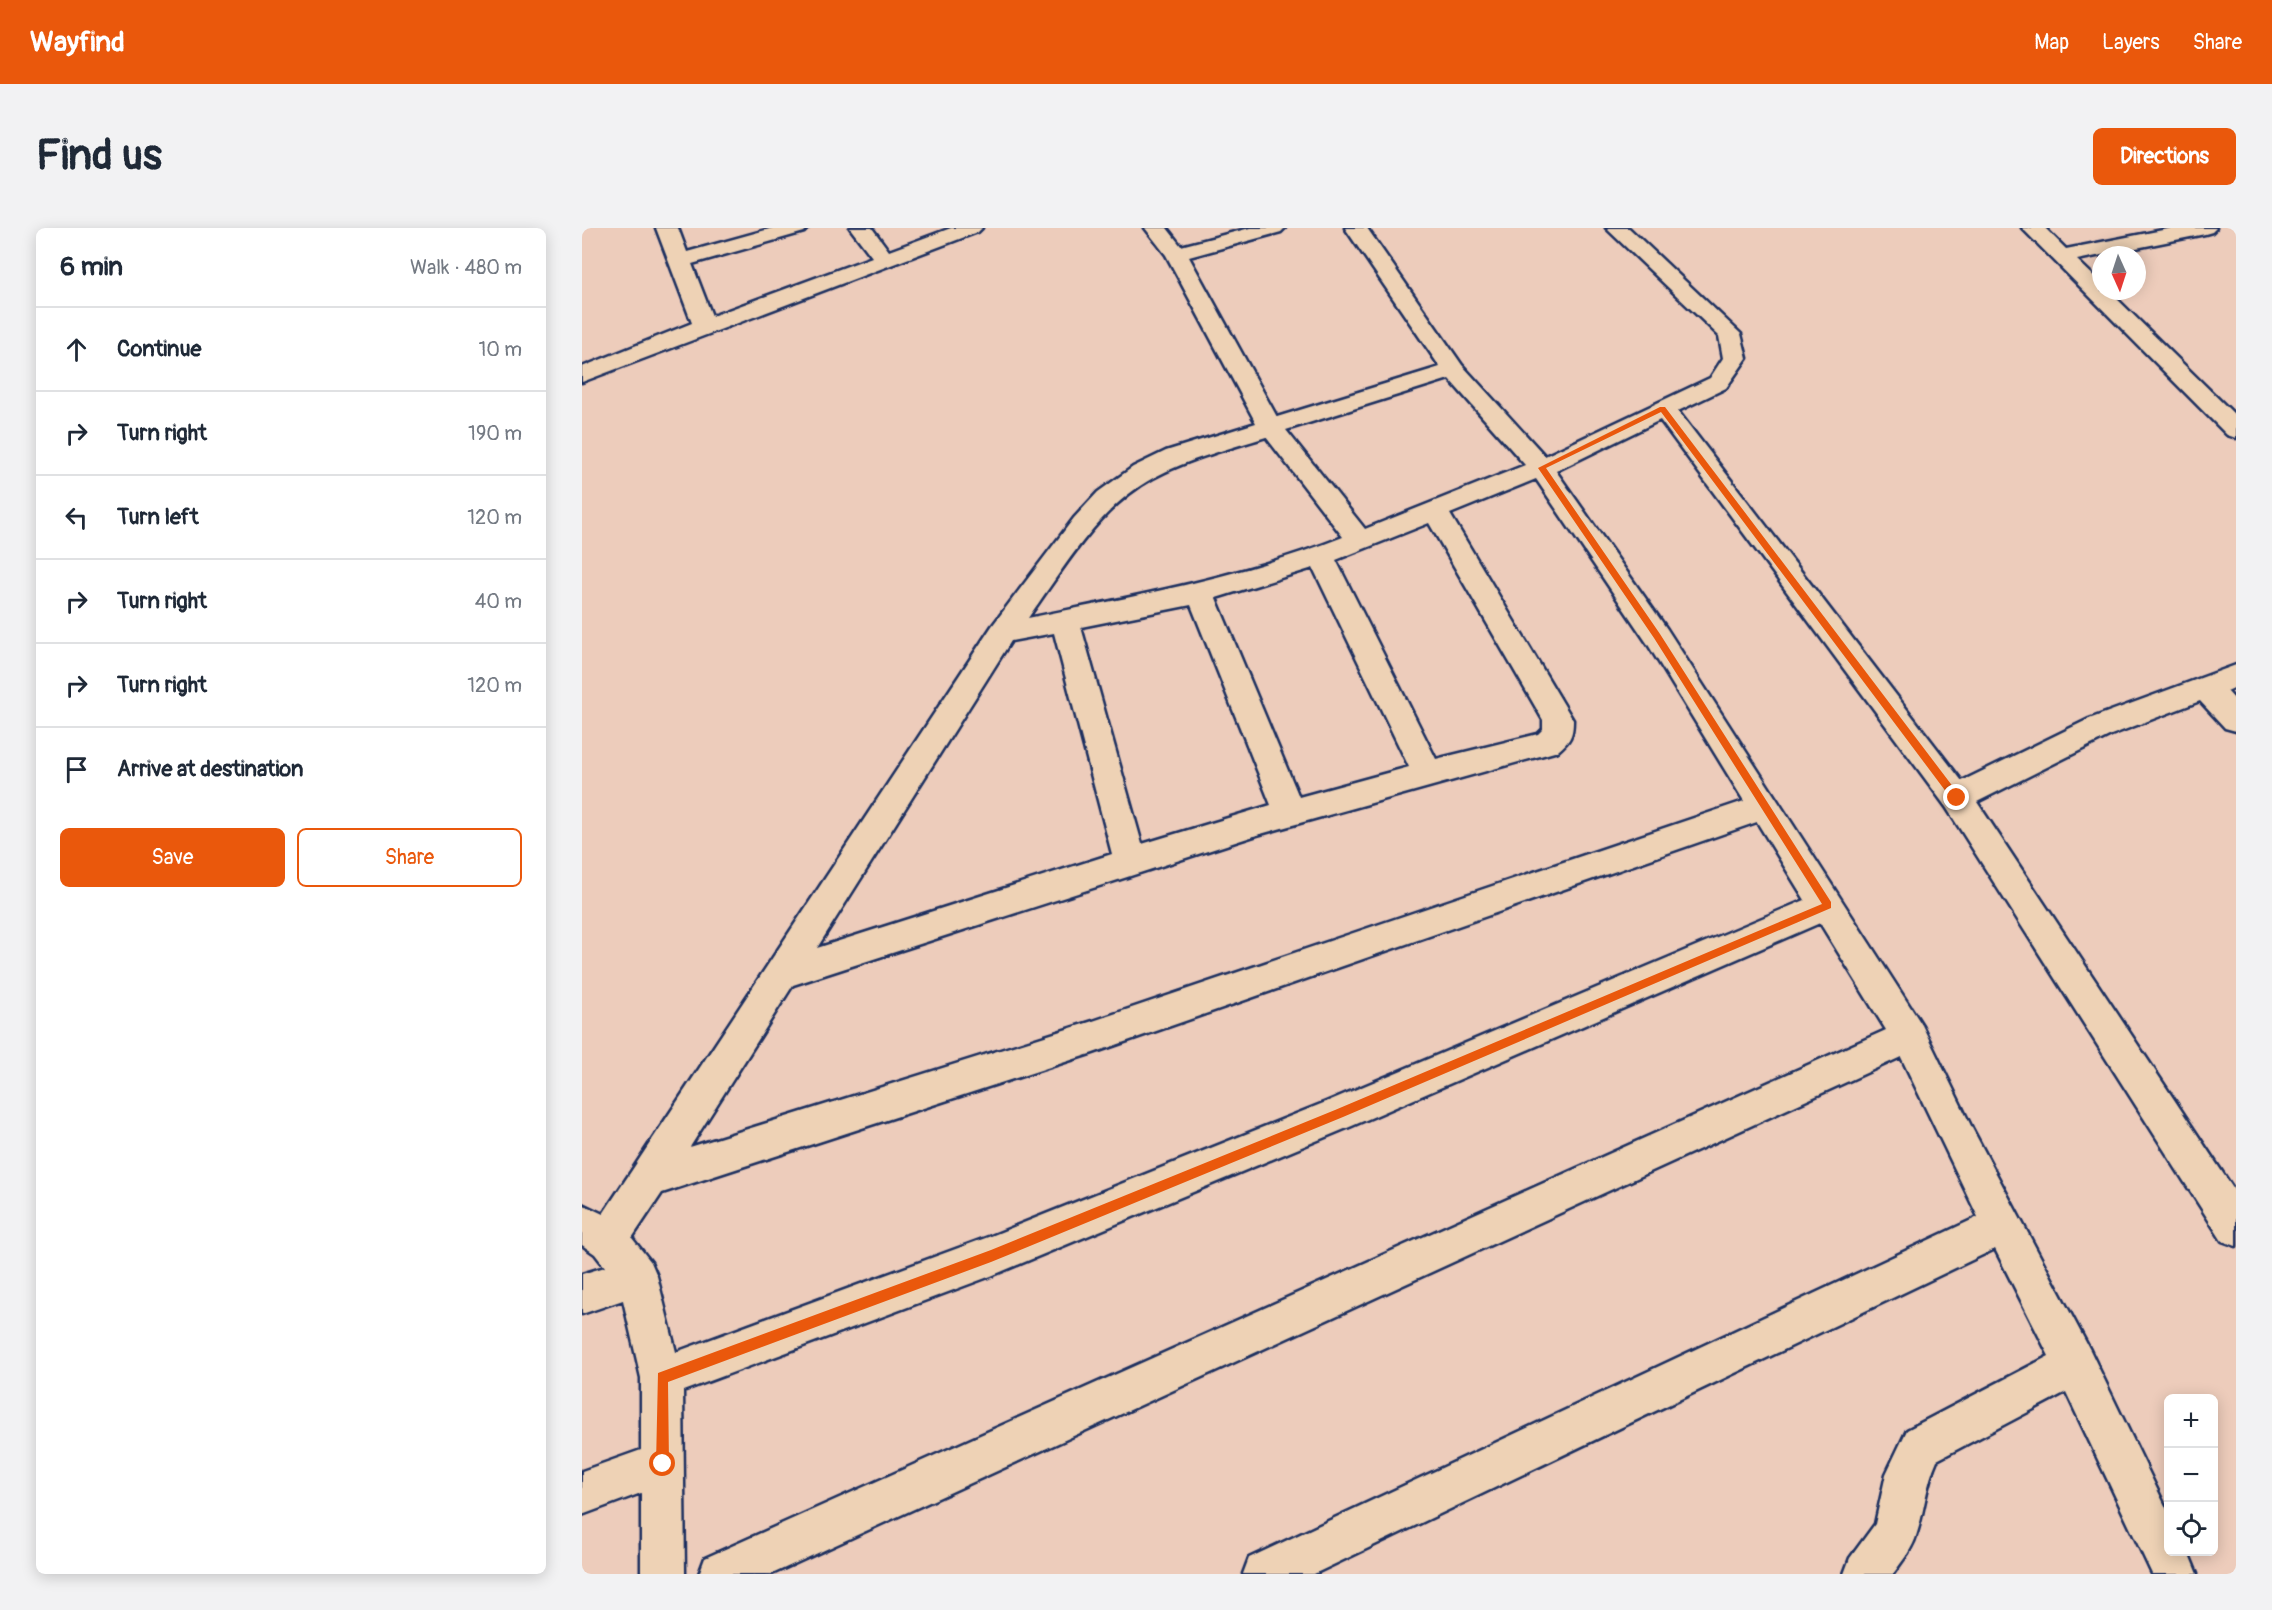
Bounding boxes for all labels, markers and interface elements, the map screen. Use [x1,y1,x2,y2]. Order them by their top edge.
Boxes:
text: Wayfind [30,25,125,60]
text: Map [2034,29,2069,56]
text: Layers [2102,29,2160,56]
text: Share [2193,29,2242,56]
button: Directions [2093,128,2236,185]
text: Find us [36,130,162,182]
north arrow [2092,246,2146,300]
text: 6 min [60,251,123,283]
text: Walk · 480 m [410,255,522,280]
icon: ahead [60,333,93,366]
text: Continue [117,335,201,363]
text: 10 m [478,337,522,362]
icon: right [60,417,93,450]
text: Turn right [117,419,207,447]
text: 190 m [468,421,522,446]
icon: left [60,501,93,534]
text: Turn left [117,503,199,531]
text: 120 m [467,505,522,530]
icon: right [60,585,93,618]
text: Turn right [117,587,207,615]
text: 40 m [475,589,522,614]
icon: right [60,669,93,702]
text: Turn right [117,671,207,699]
text: 120 m [467,673,522,698]
icon: arrive [60,753,93,786]
text: Arrive at destination [117,755,303,783]
route end [1943,784,1969,810]
button: Save [60,828,285,887]
button: Share [297,828,522,887]
map controls [2164,1394,2218,1556]
button: + [2164,1394,2218,1448]
button: − [2164,1448,2218,1502]
route start [649,1450,675,1476]
button: locate [2164,1502,2218,1556]

